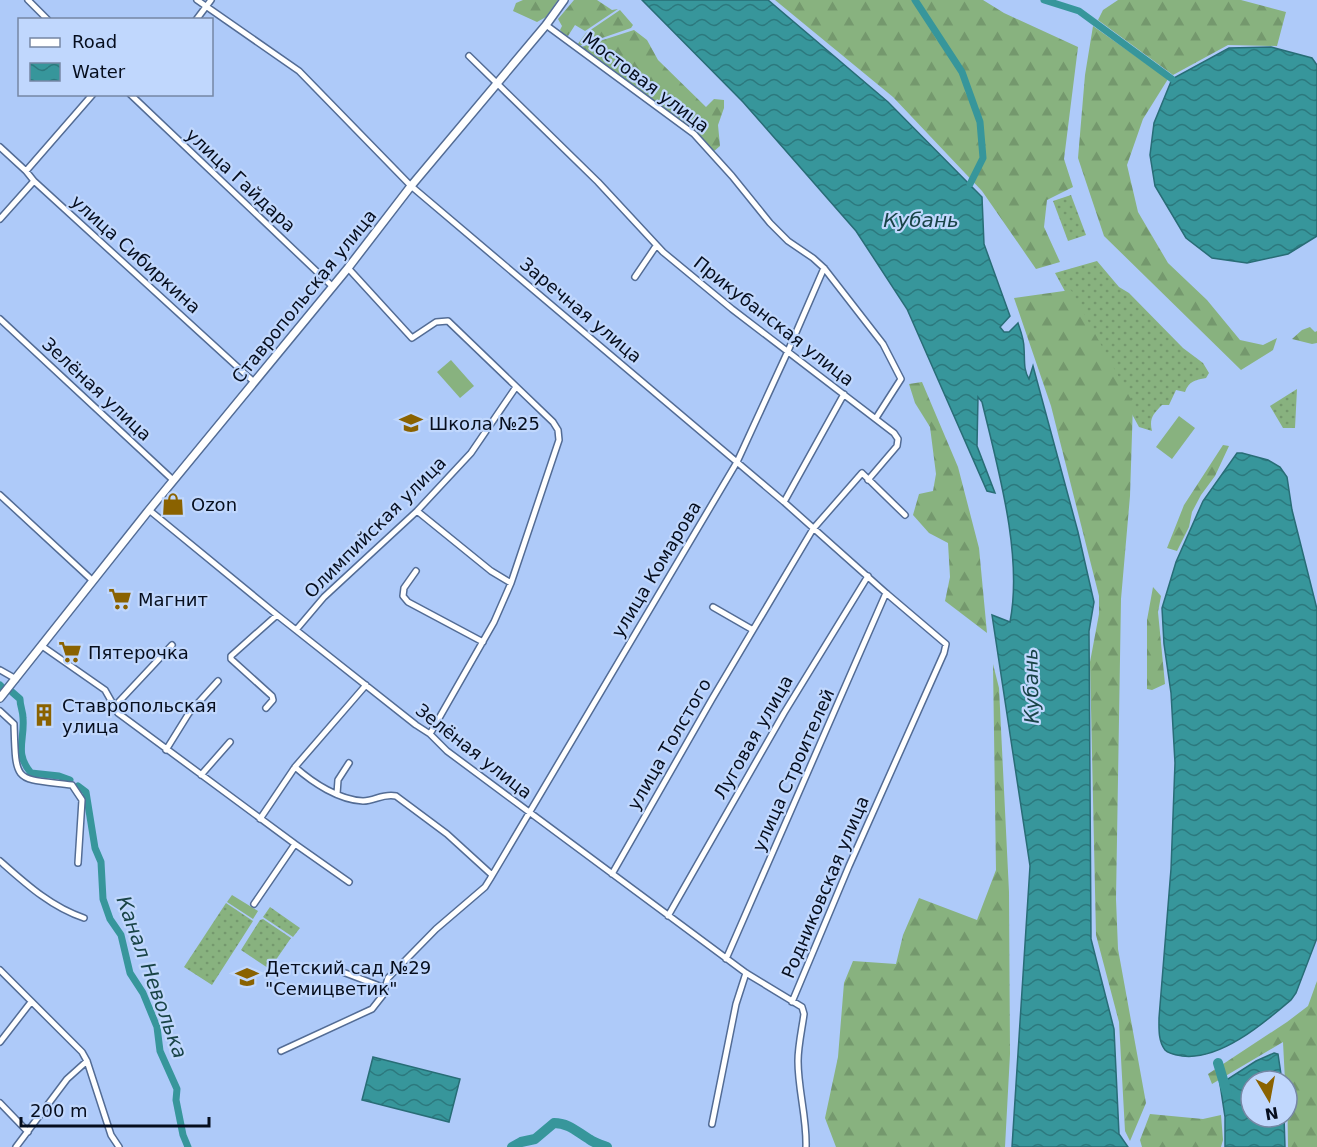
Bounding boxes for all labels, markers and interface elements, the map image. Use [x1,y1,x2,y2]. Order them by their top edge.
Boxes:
legend [18,18,213,96]
street label: Мостовая улица [578,27,714,137]
text: Road [72,31,117,52]
text: Water [72,61,126,82]
street label: улица Гайдара [182,124,300,236]
street label: улица Сибиркина [67,190,205,318]
street label: Ставропольская улица [227,205,381,387]
water label: Кубань [883,208,959,232]
street label: Прикубанская улица [690,252,858,390]
street label: Заречная улица [516,253,646,367]
street label: Зелёная улица [38,333,156,445]
school or university icon: Школа №25 [398,410,424,436]
place label: Школа №25 [429,413,540,434]
street label: Олимпийская улица [300,452,450,602]
shop icon: Ozon [160,491,186,517]
place label: Ozon [191,494,237,515]
street label: улица Комарова [607,497,705,641]
supermarket icon: Магнит [107,586,133,612]
place label: Магнит [138,589,208,610]
supermarket icon: Пятерочка [57,639,83,665]
place label: Пятерочка [88,642,189,663]
water label: Кубань [1018,648,1044,724]
street label: Луговая улица [709,671,797,803]
street label: улица Толстого [623,675,715,813]
street label: улица Строителей [748,685,838,855]
place label: Ставропольская улица [62,695,217,737]
street label: Зелёная улица [412,699,536,803]
building icon: Ставропольская улица [31,702,57,728]
street label: Родниковская улица [777,793,873,981]
water label: Канал Неволька [111,892,193,1062]
place label: Детский сад №29 "Семицветик" [265,957,431,999]
school or university icon: Детский сад №29 "Семицветик" [234,964,260,990]
north arrow [1239,1069,1299,1129]
scale bar [21,1090,208,1128]
text: 200 m [30,1100,88,1121]
text: N [1263,1103,1280,1124]

